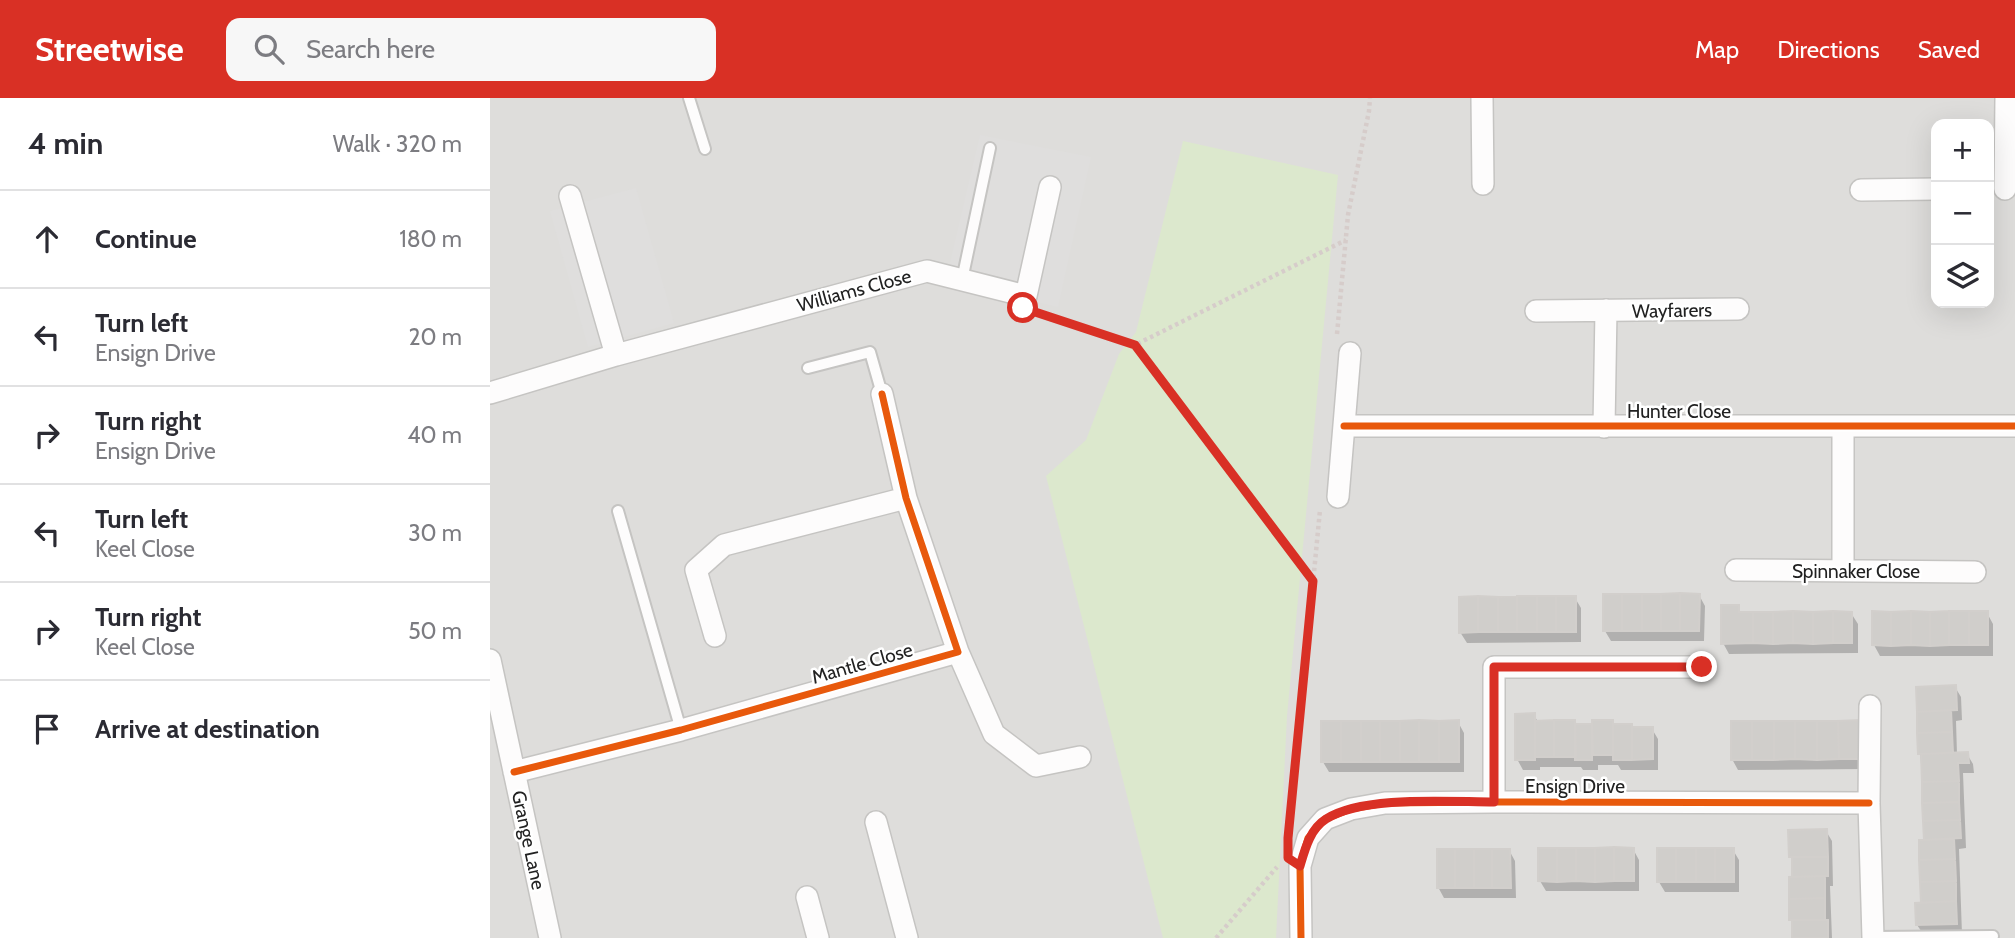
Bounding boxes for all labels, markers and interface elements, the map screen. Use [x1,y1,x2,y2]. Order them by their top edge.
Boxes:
search box [226,18,716,81]
text: Streetwise [35,29,184,69]
icon: search [250,30,288,68]
text: Search here [306,33,435,65]
text: Map [1695,35,1739,64]
text: Directions [1777,35,1880,64]
text: Saved [1918,35,1980,64]
map controls [1931,119,1994,308]
button: + [1931,119,1994,182]
text: 4 min [28,125,103,162]
text: Walk · 320 m [333,130,462,158]
button: − [1931,182,1994,245]
icon: ahead [28,220,66,258]
text: Continue [95,223,197,255]
text: 180 m [399,225,462,253]
button: layers [1931,245,1994,308]
street label: Williams Close [795,264,914,317]
route start [1007,292,1038,323]
street label: Wayfarers [1632,298,1712,323]
text: Turn left [95,307,188,339]
icon: left [28,318,66,356]
text: 20 m [409,323,462,351]
text: Ensign Drive [95,339,216,367]
street label: Hunter Close [1627,400,1731,423]
text: Turn right [95,405,201,437]
icon: right [28,416,66,454]
text: 40 m [407,421,462,449]
text: Ensign Drive [95,437,216,465]
text: Turn left [95,503,188,535]
icon: left [28,514,66,552]
text: 30 m [408,519,462,547]
text: Keel Close [95,535,195,563]
street label: Spinnaker Close [1792,560,1920,583]
text: Turn right [95,601,201,633]
icon: right [28,612,66,650]
text: 50 m [408,617,462,645]
text: Keel Close [95,633,195,661]
street label: Mantle Close [809,638,915,689]
route end [1686,651,1717,682]
icon: arrive [28,710,66,748]
text: Arrive at destination [95,713,320,745]
street label: Ensign Drive [1525,775,1625,798]
street label: Grange Lane [507,788,550,892]

